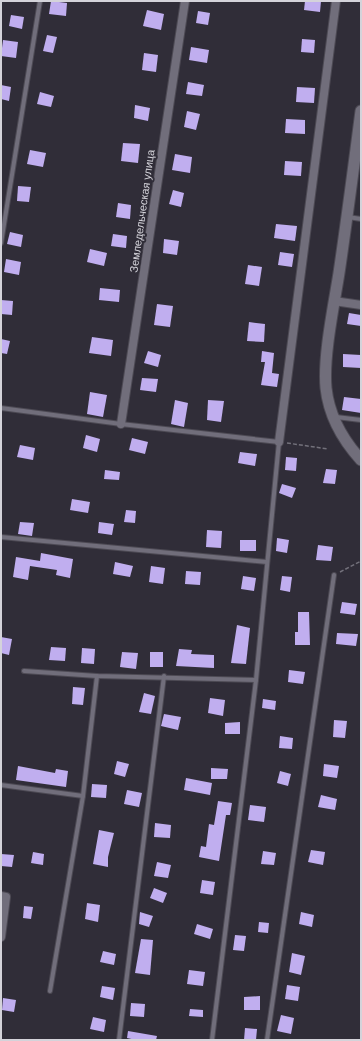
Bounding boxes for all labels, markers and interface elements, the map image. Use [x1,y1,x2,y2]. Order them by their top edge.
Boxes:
street label: Земледельческая улица [126,148,158,273]

